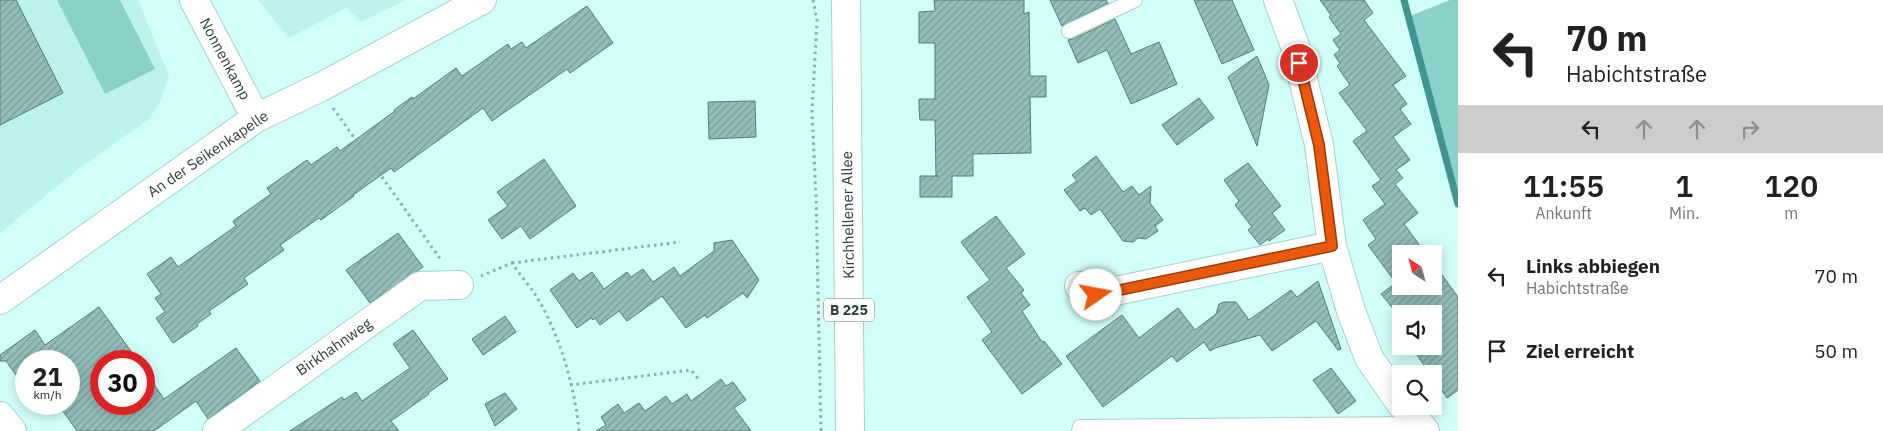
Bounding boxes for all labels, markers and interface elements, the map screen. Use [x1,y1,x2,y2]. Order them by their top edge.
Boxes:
street label: Nonnenkamp [196,14,255,103]
text: 70 m [1566,15,1648,61]
icon: left [1483,20,1548,85]
pin [1278,42,1320,84]
icon: arrive [1285,49,1313,77]
text: Habichtstraße [1566,59,1707,88]
street label: An der Seikenkapelle [144,106,272,201]
icon: left [1577,115,1605,143]
icon: ahead [1630,115,1658,143]
icon: ahead [1683,115,1711,143]
icon: right [1736,115,1764,143]
street label: Kirchhellener Allee [837,151,858,279]
text: 11:55 [1523,166,1604,205]
text: 1 [1675,166,1693,205]
text: 120 [1764,166,1818,205]
text: Ankunft [1535,203,1592,223]
text: Min. [1669,203,1699,223]
text: m [1784,203,1798,223]
north arrow [1392,245,1442,295]
map controls [1392,245,1442,415]
text: Links abbiegen [1526,254,1660,278]
icon: left [1483,262,1511,290]
text: 70 m [1814,264,1858,288]
position arrow [1069,268,1121,320]
text: Habichtstraße [1526,278,1629,298]
road number: B 225 [824,298,874,322]
button: sound [1392,305,1442,355]
street label: Birkhahnweg [292,314,375,380]
icon: arrive [1483,337,1511,365]
text: Ziel erreicht [1526,339,1634,363]
text: 50 m [1814,339,1858,363]
speed limit sign: 30 [90,350,155,415]
text: 21 [32,360,63,393]
button: search [1392,365,1442,415]
text: km/h [33,387,62,402]

